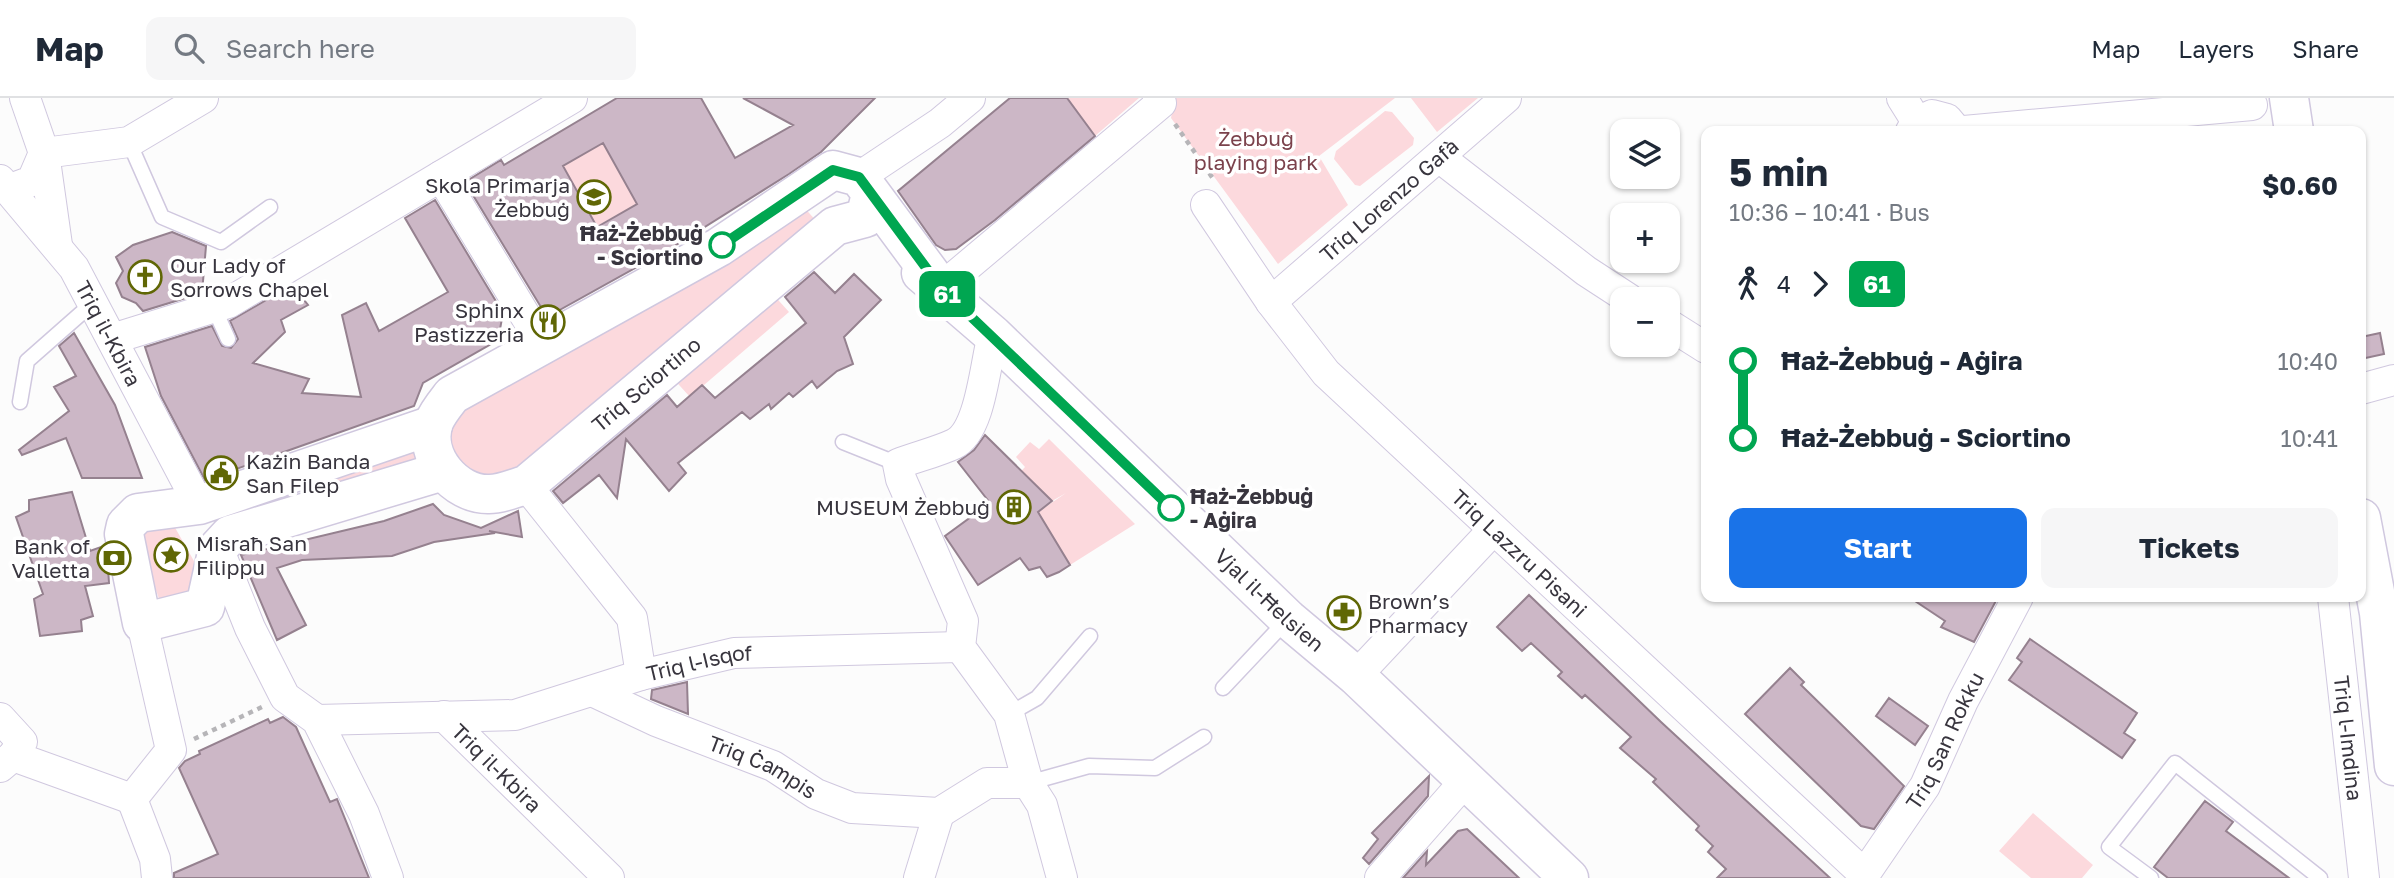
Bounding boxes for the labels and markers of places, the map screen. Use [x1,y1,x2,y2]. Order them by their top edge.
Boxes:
place label: Skola Primarja Żebbuġ [425,172,570,222]
school or university icon: Skola Primarja Żebbuġ [575,178,613,216]
place label: Ħaż-Żebbuġ - Sciortino [580,220,703,270]
marker: Ħaż-Żebbuġ - Sciortino [709,232,735,258]
place label: Our Lady of Sorrows Chapel [170,252,329,302]
church icon: Our Lady of Sorrows Chapel [126,258,164,296]
place label: Sphinx Pastizzeria [414,297,524,347]
restaurant icon: Sphinx Pastizzeria [529,303,567,341]
place label: Każin Banda San Filep [246,448,370,498]
public building icon: Każin Banda San Filep [202,454,240,492]
place label: Ħaż-Żebbuġ - Aġira [1190,483,1313,533]
building icon: MUSEUM Żebbuġ [995,488,1033,526]
place label: MUSEUM Żebbuġ [816,494,990,520]
marker: Ħaż-Żebbuġ - Aġira [1158,495,1184,521]
place label: Misraħ San Filippu [196,530,307,580]
place label: Bank of Valletta [11,533,90,583]
place icon: Misraħ San Filippu [152,536,190,574]
bank icon: Bank of Valletta [95,539,133,577]
place label: Brown’s Pharmacy [1368,588,1468,638]
pharmacy icon: Brown’s Pharmacy [1325,594,1363,632]

